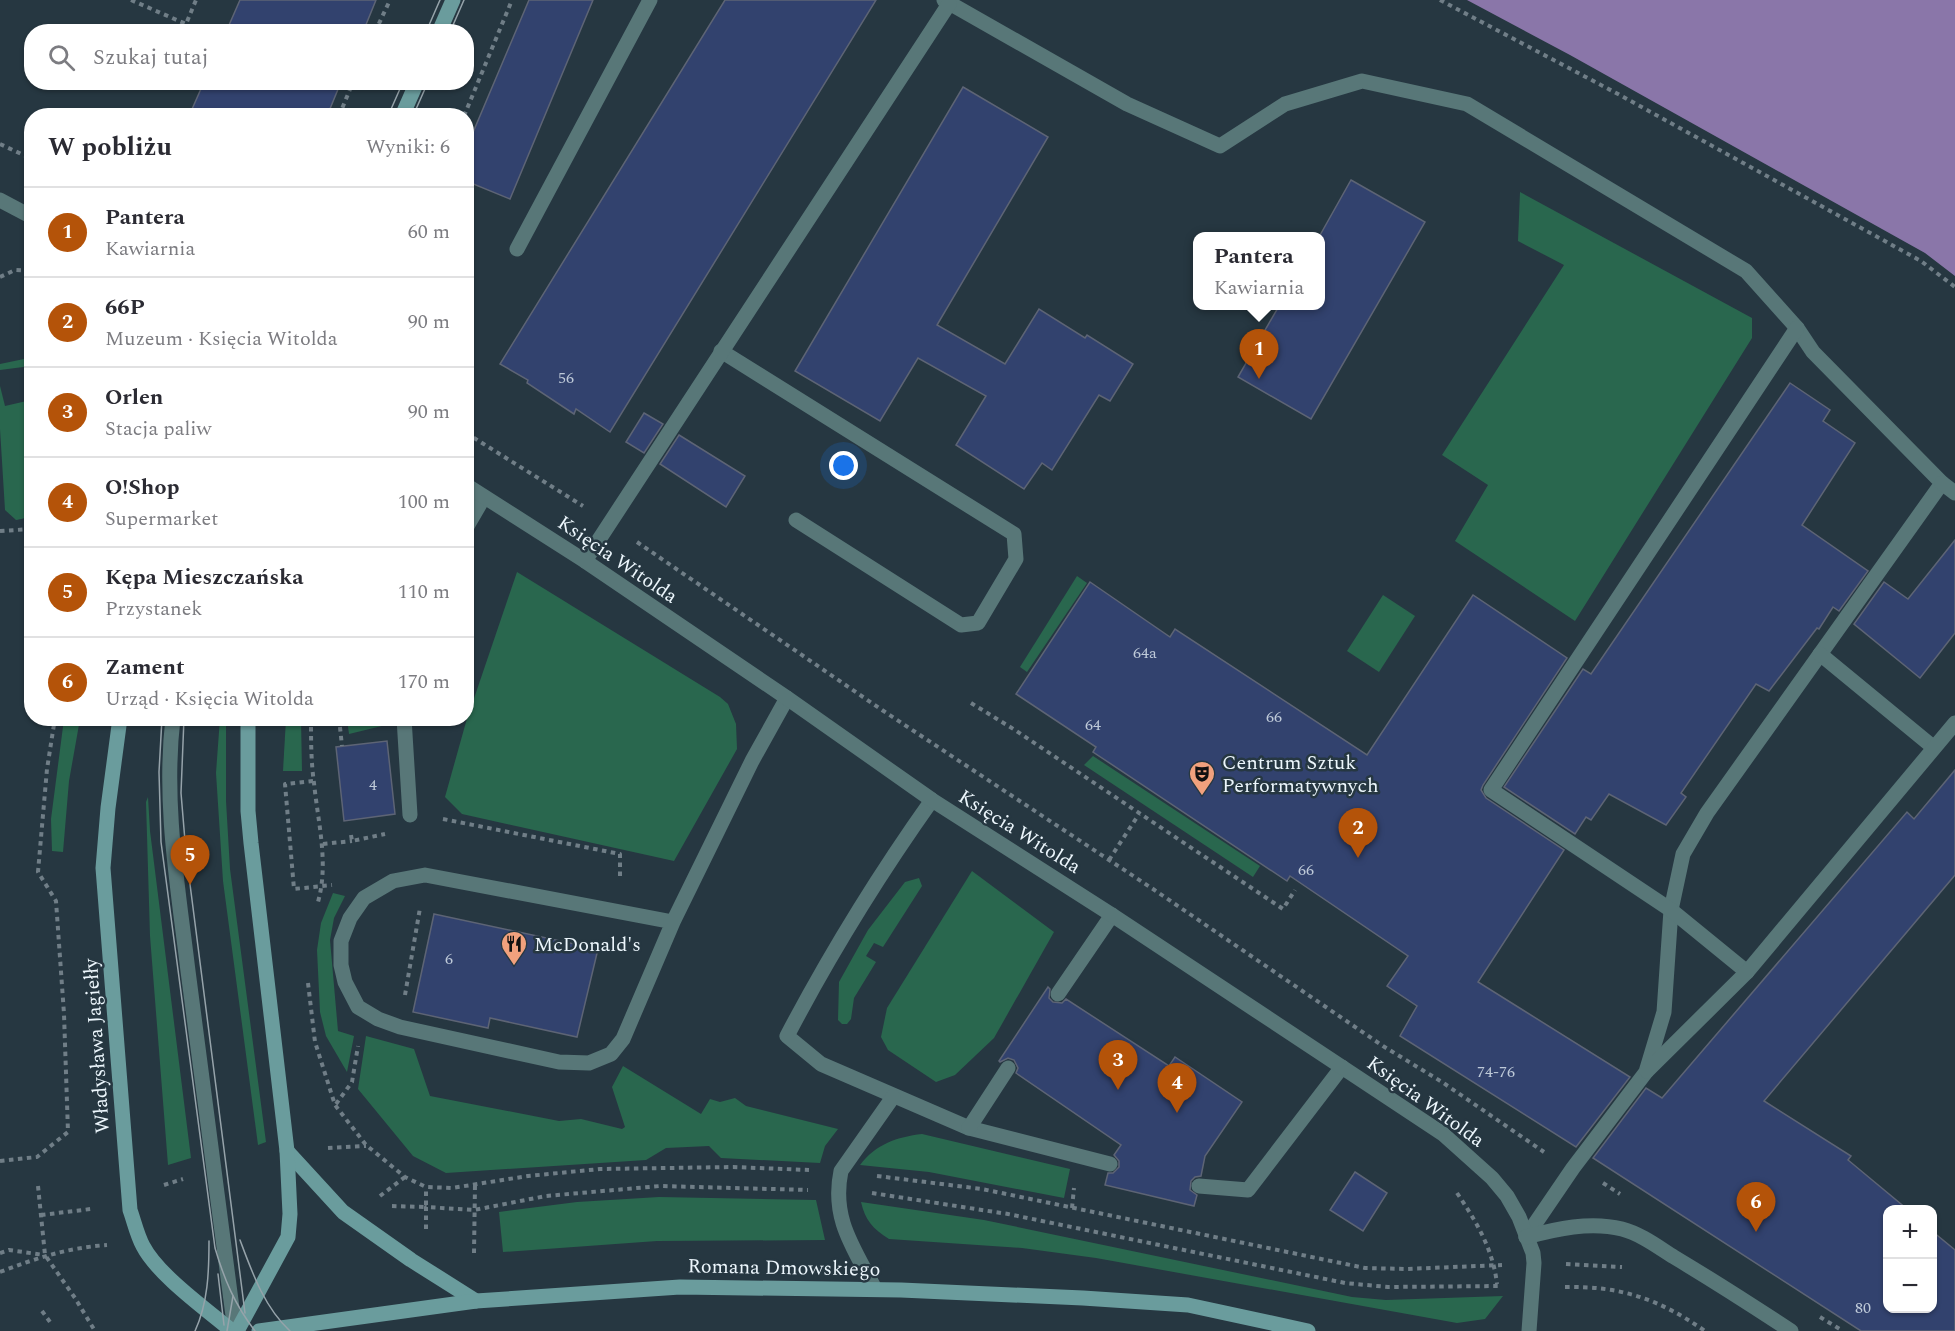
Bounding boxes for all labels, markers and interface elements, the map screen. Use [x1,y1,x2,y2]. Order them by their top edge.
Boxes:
search box [24,24,474,90]
icon: search [45,41,78,74]
text: Szukaj tutaj [93,41,209,74]
text: W pobliżu [48,127,172,167]
text: Wyniki: 6 [366,132,450,162]
text: Pantera [105,201,185,234]
text: 1 [62,217,73,247]
text: 60 m [408,217,450,247]
popup [1193,232,1325,310]
text: Kawiarnia [105,234,195,264]
text: Pantera [1214,240,1294,273]
text: Kawiarnia [1214,273,1304,303]
text: 66P [105,291,145,324]
text: 2 [62,307,73,337]
text: 90 m [408,307,450,337]
text: Muzeum · Księcia Witolda [105,324,338,354]
pin: 1 [1240,330,1278,379]
house number: 56 [558,366,574,390]
text: Orlen [105,381,163,414]
text: 3 [62,397,73,427]
text: 90 m [408,397,450,427]
text: Stacja paliw [105,414,212,444]
your location [829,451,858,480]
text: O!Shop [105,471,179,504]
text: 4 [62,487,73,517]
text: 100 m [398,487,450,517]
text: Supermarket [105,504,218,534]
street label: Księcia Witolda [551,508,684,611]
text: Kępa Mieszczańska [105,561,304,594]
text: 5 [62,577,73,607]
text: 110 m [398,577,450,607]
text: Przystanek [105,594,203,624]
house number: 64a [1133,641,1157,665]
text: Zament [105,651,185,684]
text: 6 [62,667,73,697]
text: 170 m [398,667,450,697]
text: Urząd · Księcia Witolda [105,684,314,714]
house number: 66 [1266,705,1282,729]
house number: 64 [1085,713,1101,737]
place label: Centrum Sztuk Performatywnych [1222,748,1379,801]
theatre icon: Centrum Sztuk Performatywnych [1187,759,1217,797]
house number: 4 [369,773,377,797]
street label: Księcia Witolda [952,782,1087,882]
pin: 2 [1338,808,1378,858]
pin: 5 [170,836,210,885]
house number: 66 [1298,858,1314,882]
restaurant icon: McDonald's [499,929,529,967]
place label: McDonald's [534,930,641,960]
house number: 6 [445,947,453,971]
street label: Władysława Jagiełły [76,956,118,1134]
pin: 3 [1098,1040,1138,1090]
street label: Księcia Witolda [1360,1049,1491,1155]
house number: 74-76 [1477,1060,1515,1084]
pin: 4 [1158,1064,1196,1113]
pin: 6 [1736,1182,1776,1232]
map controls [1883,1205,1937,1313]
button: + [1883,1205,1937,1259]
street label: Romana Dmowskiego [687,1251,881,1285]
button: − [1883,1259,1937,1313]
house number: 80 [1855,1296,1871,1320]

